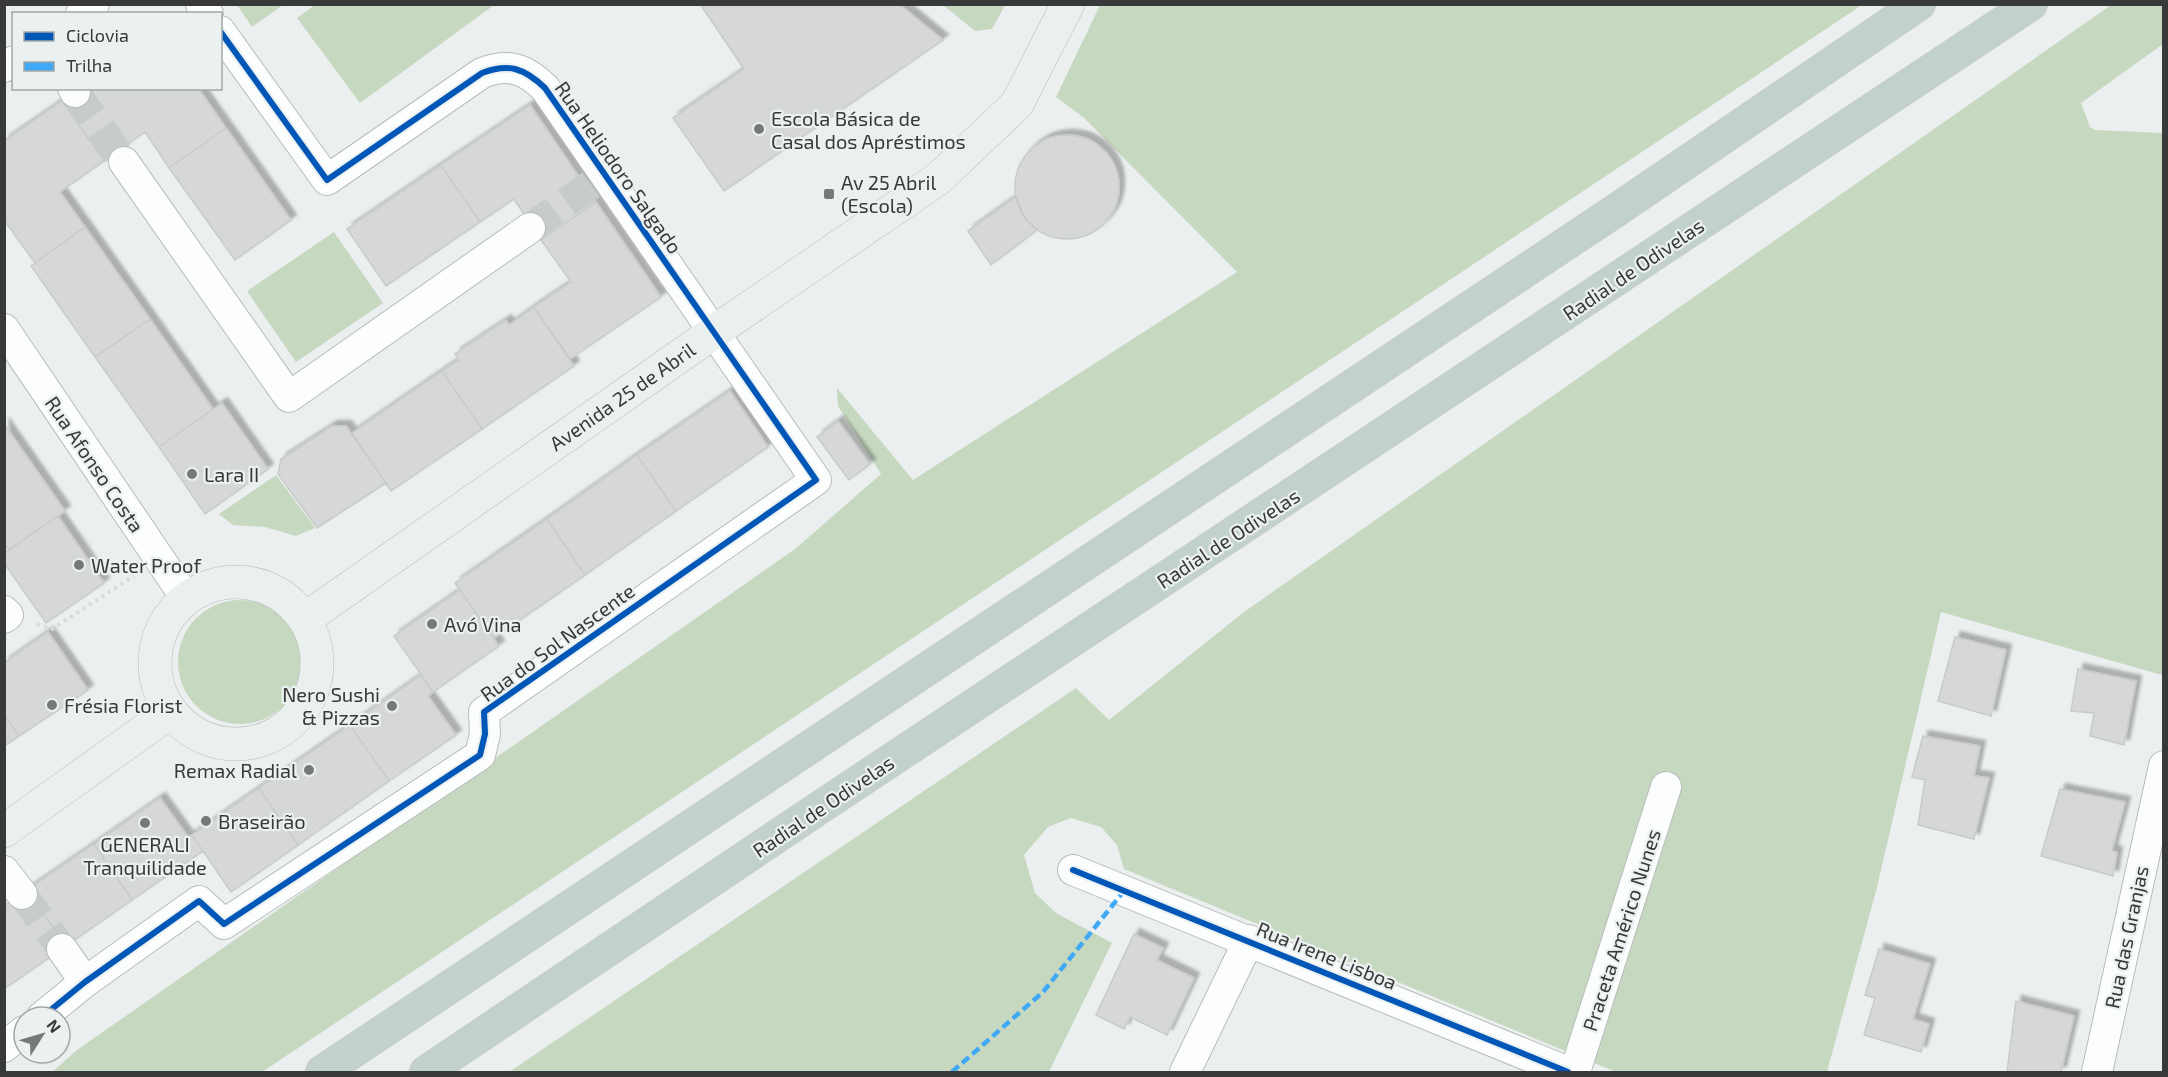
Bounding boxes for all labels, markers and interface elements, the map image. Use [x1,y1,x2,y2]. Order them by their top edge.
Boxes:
legend [12,12,222,90]
text: Ciclovia [66,24,129,46]
text: Trilha [66,54,112,76]
street label: Rua Heliodoro Salgado [550,76,688,258]
place label: Escola Básica de Casal dos Apréstimos [771,106,966,153]
marker: Escola Básica de Casal dos Apréstimos [752,122,766,136]
place label: Av 25 Abril (Escola) [841,170,936,217]
marker: Av 25 Abril (Escola) [822,187,836,201]
street label: Radial de Odivelas [1558,213,1708,325]
street label: Avenida 25 de Abril [545,337,699,455]
street label: Rua Afonso Costa [41,391,149,537]
place label: Lara II [204,462,259,486]
marker: Lara II [185,467,199,481]
street label: Radial de Odivelas [1152,483,1304,593]
place label: Water Proof [91,553,201,577]
marker: Water Proof [72,558,86,572]
street label: Rua do Sol Nascente [475,578,639,706]
place label: Avó Vina [444,612,522,636]
marker: Avó Vina [425,617,439,631]
place label: Nero Sushi & Pizzas [282,682,380,729]
place label: Frésia Florist [64,693,183,717]
marker: Frésia Florist [45,698,59,712]
marker: Nero Sushi & Pizzas [385,699,399,713]
street label: Radial de Odivelas [748,750,898,862]
place label: Remax Radial [174,758,297,782]
marker: Remax Radial [302,763,316,777]
place label: Braseirão [218,809,306,833]
marker: Braseirão [199,814,213,828]
marker: GENERALI Tranquilidade [138,816,152,830]
street label: Praceta Américo Nunes [1577,826,1665,1034]
place label: GENERALI Tranquilidade [83,832,207,879]
street label: Rua das Granjas [2099,863,2153,1011]
street label: Rua Irene Lisboa [1253,916,1401,994]
north arrow [12,1005,72,1065]
text: N [43,1015,65,1036]

